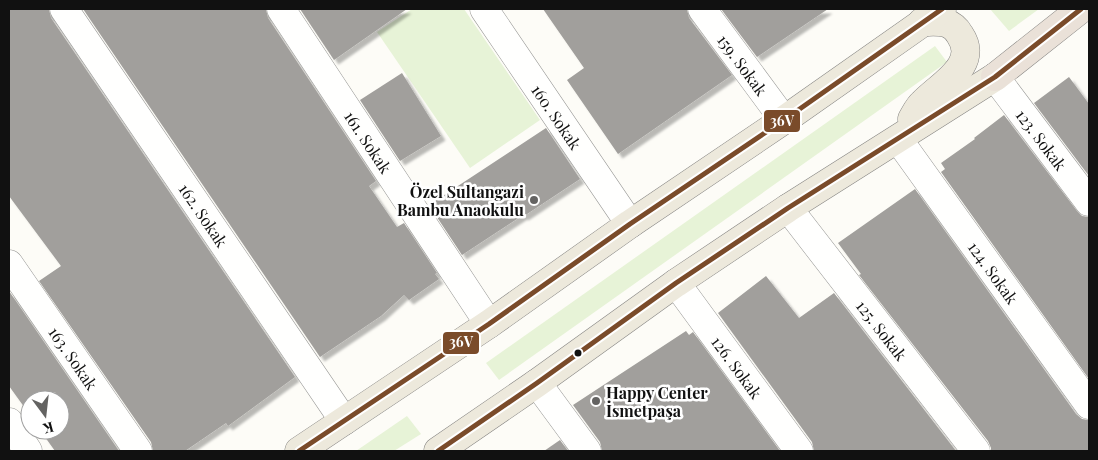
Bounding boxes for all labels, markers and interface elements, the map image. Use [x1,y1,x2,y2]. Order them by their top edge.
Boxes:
street label: 159. Sokak [713,30,773,100]
street label: 160. Sokak [527,80,587,153]
street label: 123. Sokak [1012,104,1072,174]
street label: 161. Sokak [340,106,397,177]
line badge: 36V [763,109,801,133]
text: 36V [770,111,795,130]
street label: 162. Sokak [175,179,233,251]
place label: Özel Sultangazi Bambu Anaokulu [397,181,524,220]
marker: Özel Sultangazi Bambu Anaokulu [528,194,540,206]
street label: 124. Sokak [964,237,1023,308]
street label: 125. Sokak [852,295,912,364]
street label: 163. Sokak [45,322,103,394]
line badge: 36V [442,331,480,355]
street label: 126. Sokak [708,331,767,403]
text: 36V [449,332,474,351]
unlabelled marker [573,348,583,358]
place label: Happy Center İsmetpaşa [606,382,708,421]
north arrow [20,390,70,440]
marker: Happy Center İsmetpaşa [590,395,602,407]
text: K [40,418,56,439]

